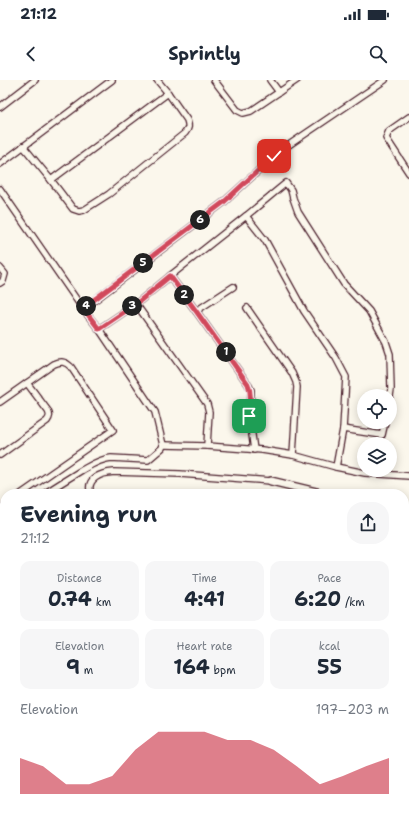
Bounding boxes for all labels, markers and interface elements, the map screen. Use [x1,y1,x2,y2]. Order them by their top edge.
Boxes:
text: 21:12 [20,4,57,24]
text: Sprintly [168,42,241,66]
icon: back [20,43,42,65]
icon: search [367,43,389,65]
pin [257,139,291,173]
icon: check [263,145,285,167]
pin: 6 [190,210,210,230]
text: 6 [196,212,204,227]
pin: 5 [133,253,153,273]
text: 5 [140,255,146,270]
pin: 2 [174,285,194,305]
text: 2 [180,287,188,302]
pin: 4 [76,296,96,316]
pin: 3 [122,296,142,316]
text: 4 [82,298,90,313]
text: 3 [128,298,136,313]
pin: 1 [216,342,236,362]
text: 1 [223,344,229,359]
map controls [357,389,397,477]
button: locate [357,389,397,429]
pin [232,399,266,433]
icon: arrive [238,405,260,427]
button: layers [357,437,397,477]
text: Evening run [20,500,157,529]
button: share [347,502,389,544]
text: 21:12 [20,530,50,547]
text: Distance [57,571,102,586]
text: Time [192,571,217,586]
text: Pace [317,571,342,586]
text: 0.74 [48,586,92,612]
text: 4:41 [184,586,225,612]
text: 6:20 [294,586,341,612]
text: km [92,595,111,610]
text: /km [341,595,365,610]
text: Elevation [55,639,104,654]
text: Heart rate [176,639,233,654]
text: kcal [319,639,340,654]
text: 9 [66,654,80,680]
text: 164 [173,654,210,680]
text: 55 [317,654,342,680]
text: m [80,663,93,678]
text: bpm [210,663,236,678]
text: Elevation [20,701,78,718]
text: 197–203 m [316,701,389,718]

